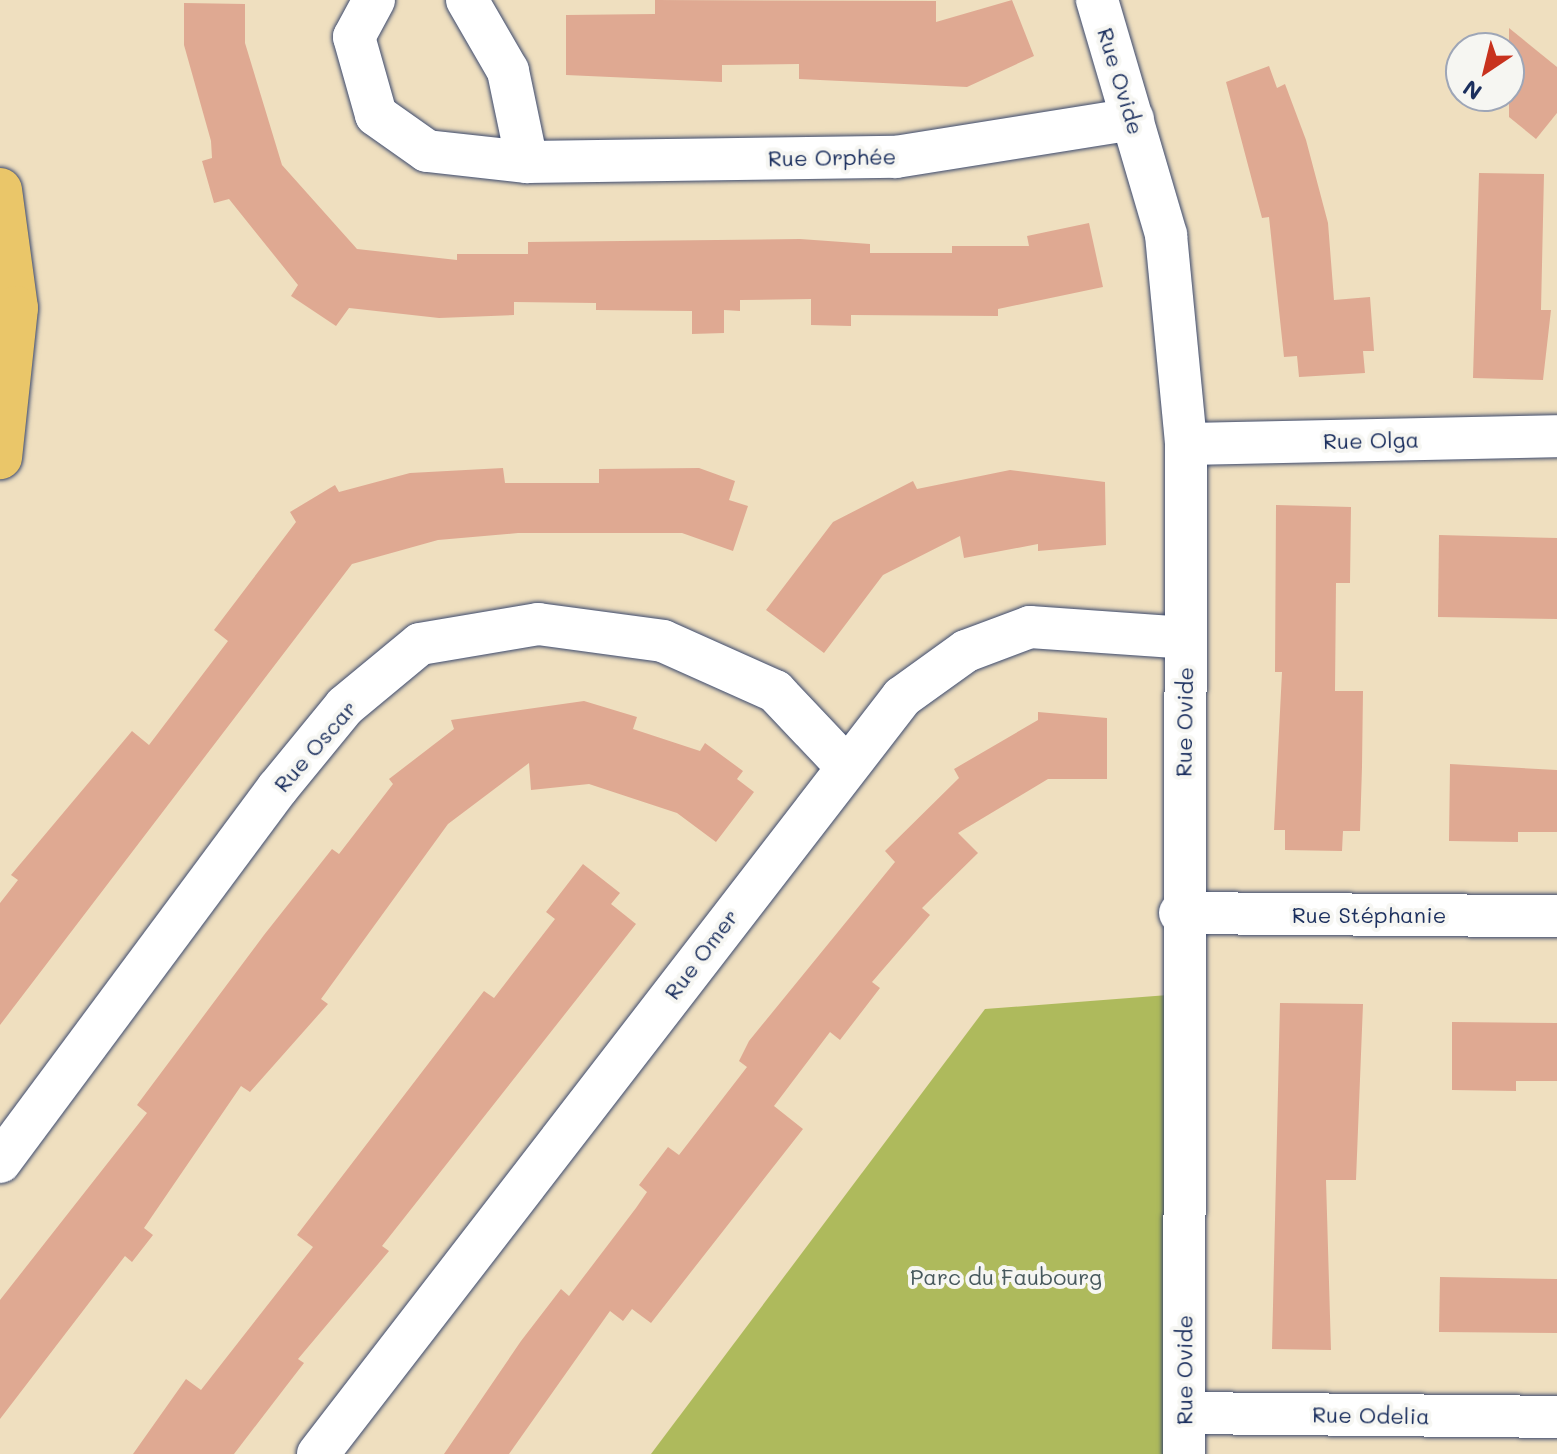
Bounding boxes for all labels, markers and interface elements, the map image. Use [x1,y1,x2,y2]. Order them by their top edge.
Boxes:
street label: Rue Ovide [1092,24,1150,138]
north arrow [1445,32,1525,112]
text: N [1457,74,1487,107]
street label: Rue Orphée [768,143,896,171]
street label: Rue Olga [1323,426,1419,454]
street label: Rue Ovide [1170,667,1198,777]
street label: Rue Oscar [268,695,362,797]
street label: Rue Stéphanie [1292,902,1446,928]
street label: Rue Omer [658,904,744,1004]
park label: Parc du Faubourg [910,1264,1102,1290]
street label: Rue Ovide [1171,1315,1197,1425]
street label: Rue Odelia [1312,1401,1430,1429]

